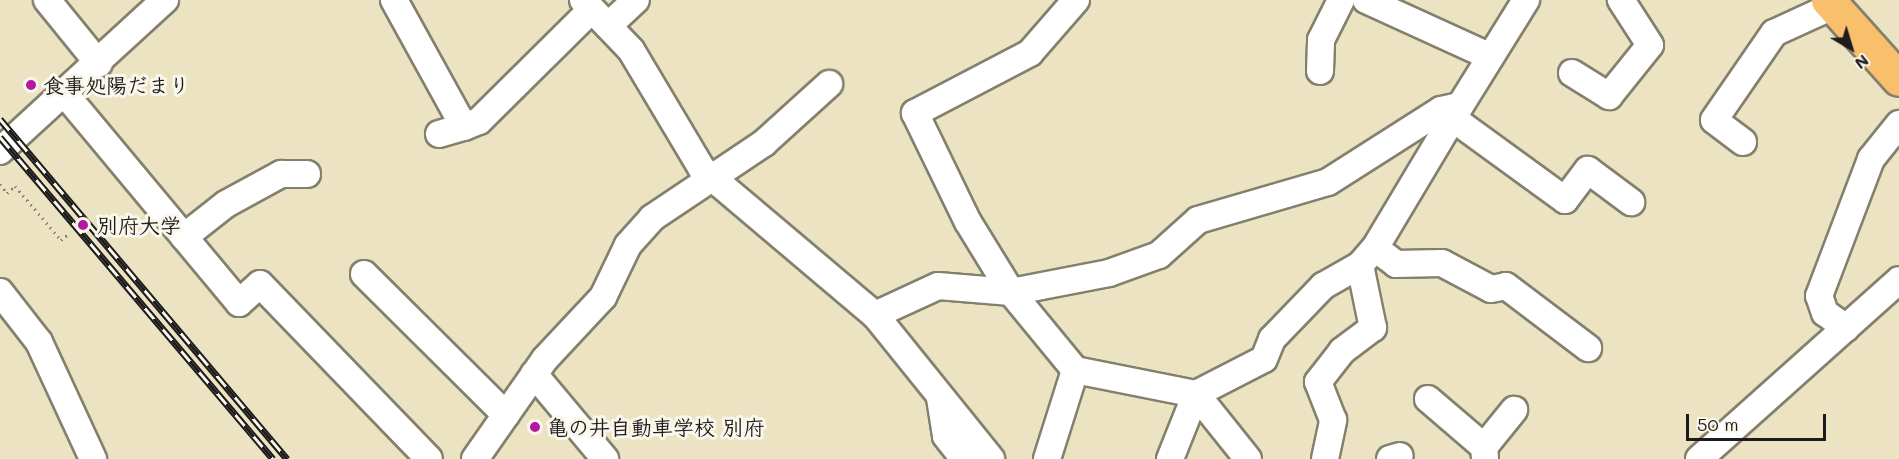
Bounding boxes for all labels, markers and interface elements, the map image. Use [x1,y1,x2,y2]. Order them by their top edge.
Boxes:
north arrow [1821,18,1881,78]
text: N [1851,51,1874,75]
place label: 食事処陽だまり [43,72,190,98]
marker: 食事処陽だまり [24,78,38,92]
place label: 別府大学 [97,212,181,238]
marker: 別府大学 [74,216,92,234]
scale bar [1689,402,1828,440]
text: 50 m [1697,412,1739,436]
place label: 亀の井自動車学校 別府 [547,414,765,440]
marker: 亀の井自動車学校 別府 [528,420,542,434]

